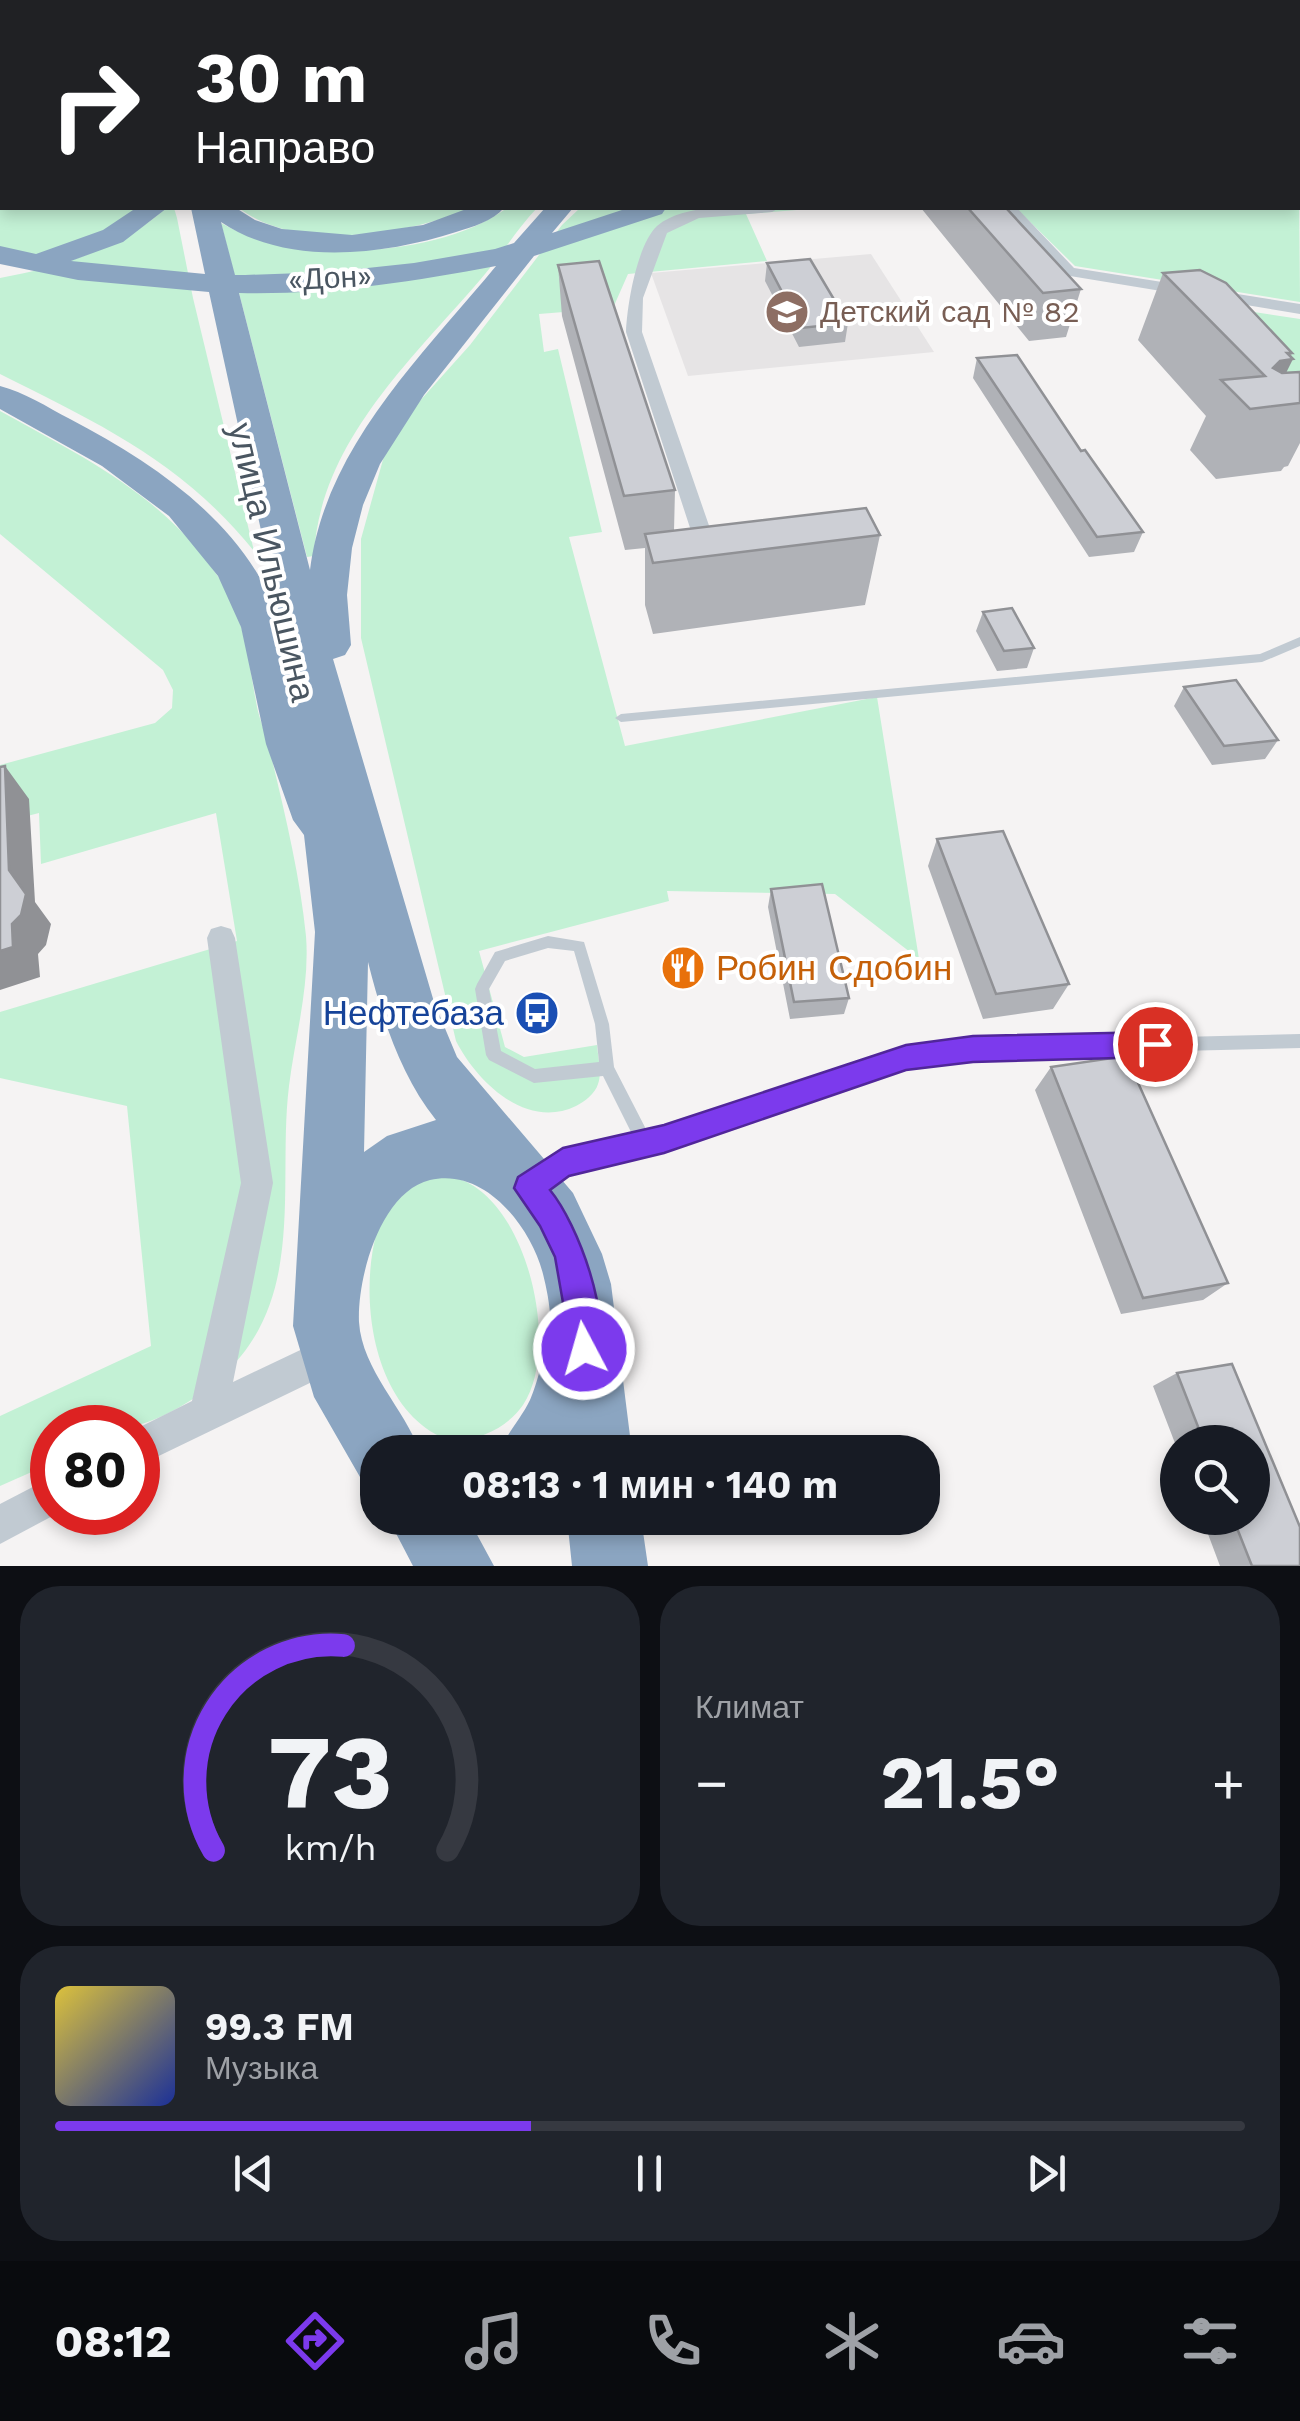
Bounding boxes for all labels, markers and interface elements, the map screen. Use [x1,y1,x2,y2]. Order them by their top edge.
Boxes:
text: 30 m [195,37,367,119]
icon: right [30,40,160,170]
text: Направо [195,121,375,174]
street label: «Дон» [287,258,373,297]
school or university icon: Детский сад № 82 [764,289,810,335]
place label: Детский сад № 82 [820,294,1080,329]
street label: улица Ильюшина [220,419,325,706]
restaurant icon: Робин Сдобин [660,945,706,991]
place label: Робин Сдобин [716,947,952,989]
bus stop icon: Нефтебаза [514,990,560,1036]
place label: Нефтебаза [323,992,505,1034]
pin [1113,1002,1198,1087]
icon: arrive [1128,1017,1183,1072]
position arrow [532,1297,636,1401]
speed limit sign: 80 [30,1405,160,1535]
map controls [1160,1425,1270,1535]
button: search [1160,1425,1270,1535]
text: 08:13 · 1 мин · 140 m [462,1463,838,1507]
text: Климат [695,1688,804,1726]
text: 73 [268,1711,392,1833]
text: 21.5° [880,1738,1060,1826]
text: − [695,1751,728,1815]
text: + [1212,1751,1245,1815]
text: km/h [284,1827,376,1869]
text: 99.3 FM [205,2005,354,2049]
text: Музыка [205,2049,318,2087]
icon: previous [226,2146,281,2201]
icon: pause [622,2146,677,2201]
icon: next [1019,2146,1074,2201]
icon: directions [280,2306,350,2376]
icon: music [459,2306,529,2376]
icon: phone [638,2306,708,2376]
icon: climate [817,2306,887,2376]
icon: car [996,2306,1066,2376]
icon: filters [1175,2306,1245,2376]
text: 08:12 [54,2315,172,2368]

